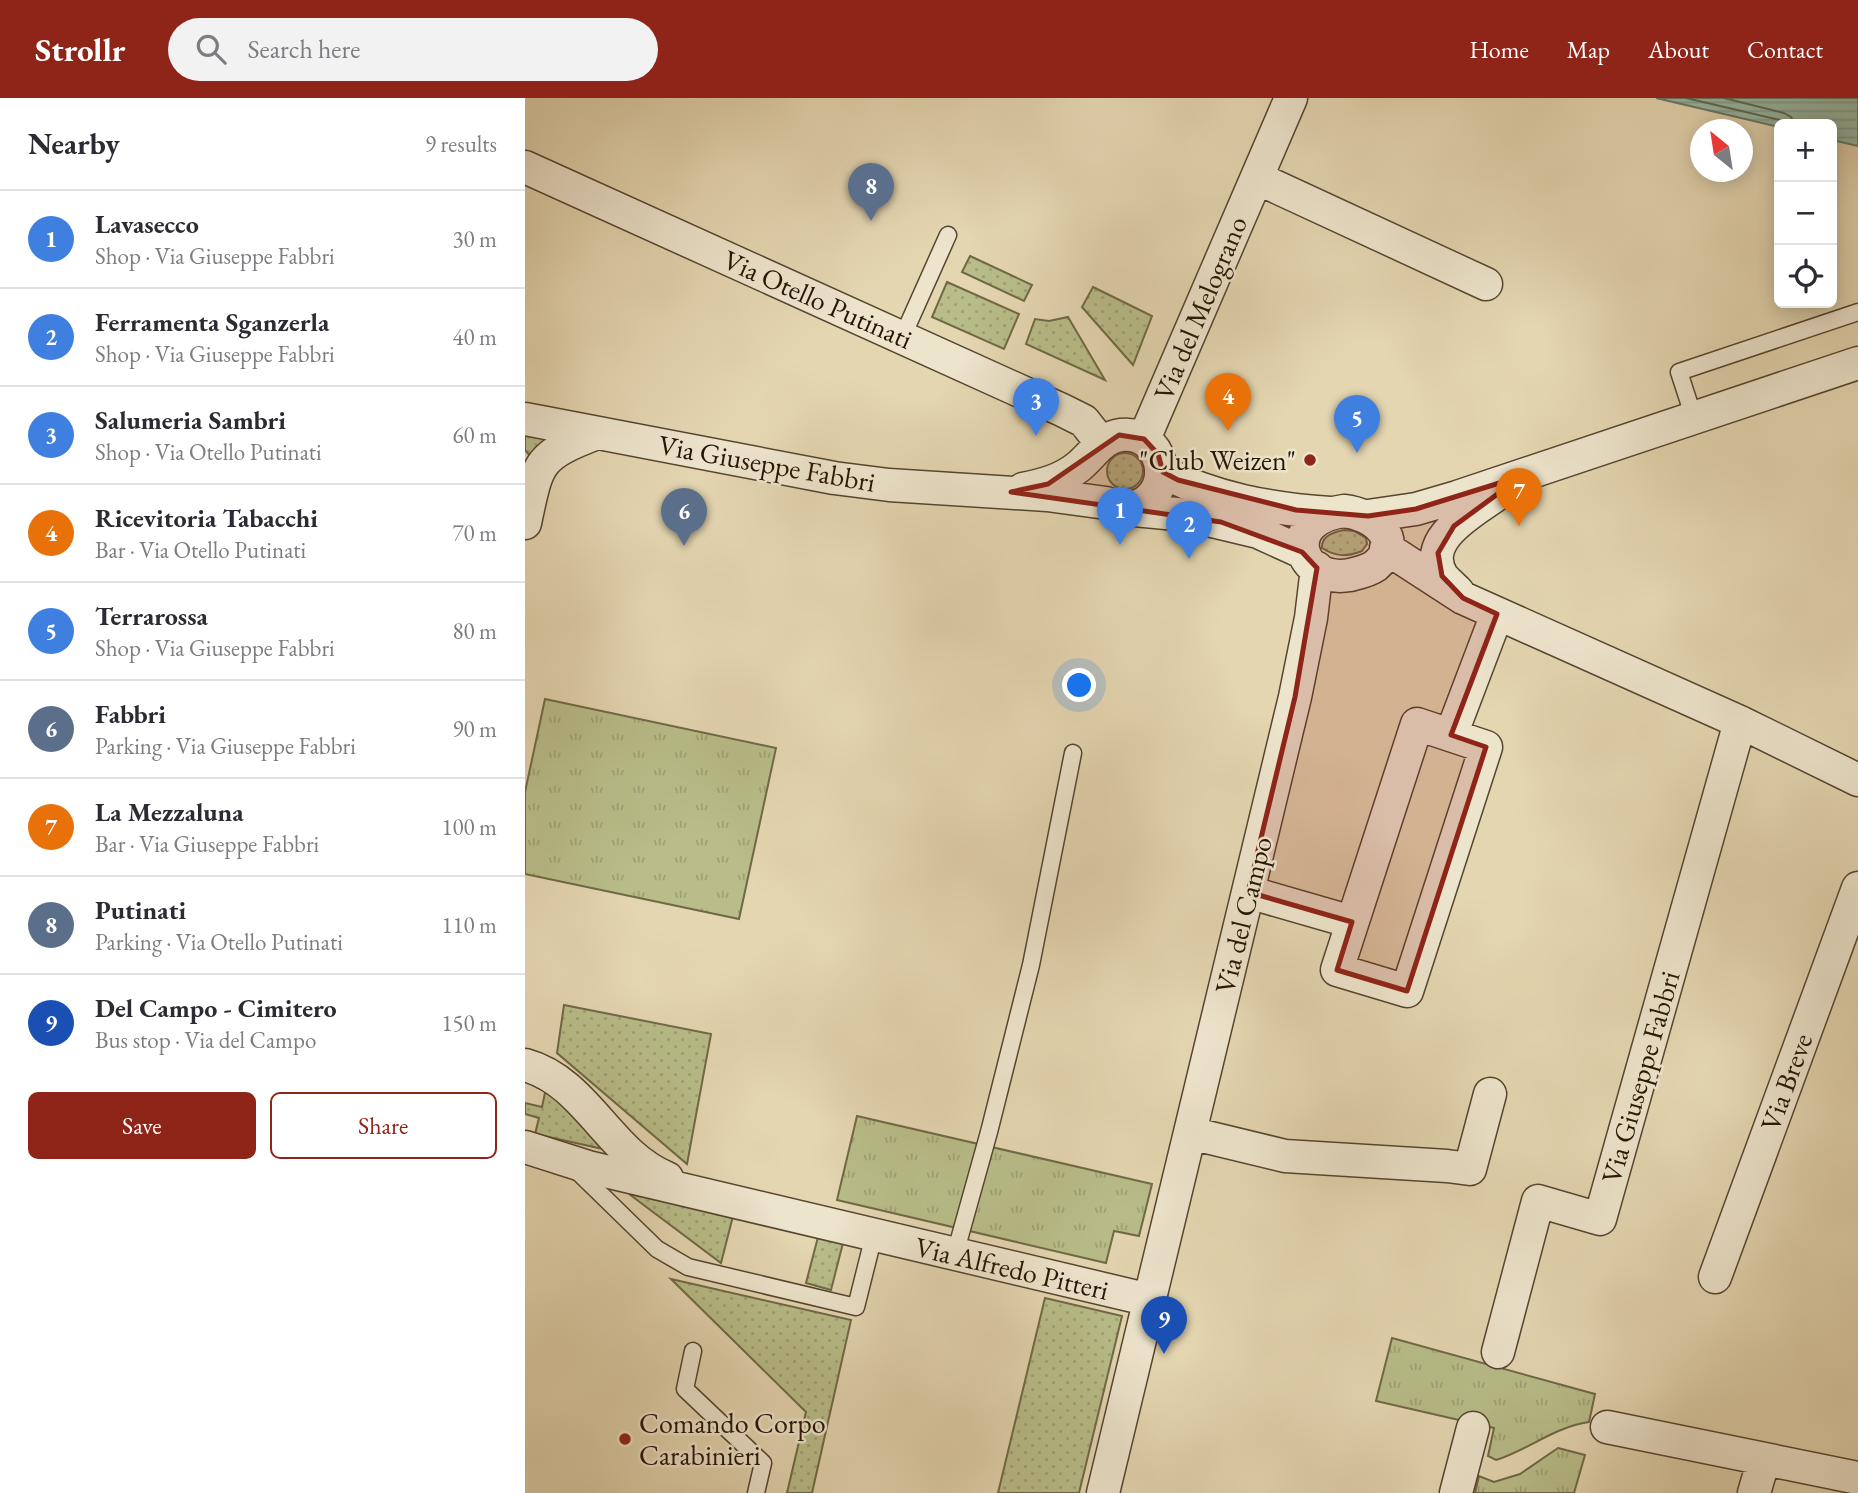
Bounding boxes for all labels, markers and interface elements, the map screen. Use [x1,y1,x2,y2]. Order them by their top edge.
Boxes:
search box [168,18,658,81]
text: Strollr [35,28,126,71]
icon: search [192,30,230,68]
text: Search here [248,32,360,66]
text: Home [1469,34,1529,65]
text: Map [1567,34,1610,65]
text: About [1648,34,1709,65]
text: Contact [1747,34,1823,65]
north arrow [1690,119,1753,182]
map controls [1774,119,1837,308]
button: + [1774,119,1837,182]
text: Nearby [28,124,120,163]
text: 9 results [425,129,497,159]
pin: 8 [848,163,894,221]
button: − [1774,182,1837,245]
text: Lavasecco [95,207,199,241]
street label: Via del Melograno [1145,210,1255,406]
text: 1 [45,224,57,254]
text: 30 m [452,224,497,254]
text: Shop · Via Giuseppe Fabbri [95,241,335,271]
street label: Via Otello Putinati [718,241,918,357]
button: locate [1774,245,1837,308]
text: Ferramenta Sganzerla [95,305,329,339]
text: 2 [45,322,57,352]
text: 40 m [452,322,497,352]
text: Shop · Via Giuseppe Fabbri [95,339,335,369]
pin: 4 [1205,373,1251,431]
pin: 3 [1013,378,1059,436]
pin: 5 [1334,395,1380,453]
text: Salumeria Sambri [95,403,286,437]
text: 3 [45,420,57,450]
text: 60 m [452,420,497,450]
street label: Via Giuseppe Fabbri [656,426,878,500]
text: Shop · Via Otello Putinati [95,437,322,467]
place label: "Club Weizen" [1139,442,1296,478]
marker: "Club Weizen" [1302,452,1318,468]
pin: 7 [1496,468,1542,526]
pin: 1 [1097,487,1143,545]
pin: 6 [661,488,707,546]
text: Ricevitoria Tabacchi [95,501,318,535]
pin: 2 [1166,501,1212,559]
text: 4 [45,518,57,548]
text: 70 m [452,518,497,548]
text: Bar · Via Otello Putinati [95,535,306,565]
text: Terrarossa [95,599,208,633]
text: 5 [45,616,57,646]
text: 80 m [452,616,497,646]
text: Shop · Via Giuseppe Fabbri [95,633,335,663]
your location [1062,668,1096,702]
text: Fabbri [95,697,166,731]
text: 6 [45,714,57,744]
text: 90 m [452,714,497,744]
text: Parking · Via Giuseppe Fabbri [95,731,356,761]
text: La Mezzaluna [95,795,244,829]
text: 7 [45,812,57,842]
text: 100 m [441,812,497,842]
text: Bar · Via Giuseppe Fabbri [95,829,319,859]
street label: Via del Campo [1206,833,1280,997]
text: Putinati [95,893,186,927]
text: 8 [45,910,57,940]
text: 110 m [441,910,497,940]
text: Parking · Via Otello Putinati [95,927,343,957]
street label: Via Giuseppe Fabbri [1592,967,1688,1187]
text: Del Campo - Cimitero [95,991,337,1025]
text: 9 [45,1008,57,1038]
text: 150 m [441,1008,497,1038]
text: Bus stop · Via del Campo [95,1025,316,1055]
street label: Via Breve [1752,1028,1820,1136]
button: Save [28,1092,256,1159]
button: Share [270,1092,497,1159]
street label: Via Alfredo Pitteri [912,1228,1112,1308]
pin: 9 [1141,1296,1187,1354]
place label: Comando Corpo Carabinieri [639,1405,826,1473]
marker: Comando Corpo Carabinieri [617,1431,633,1447]

